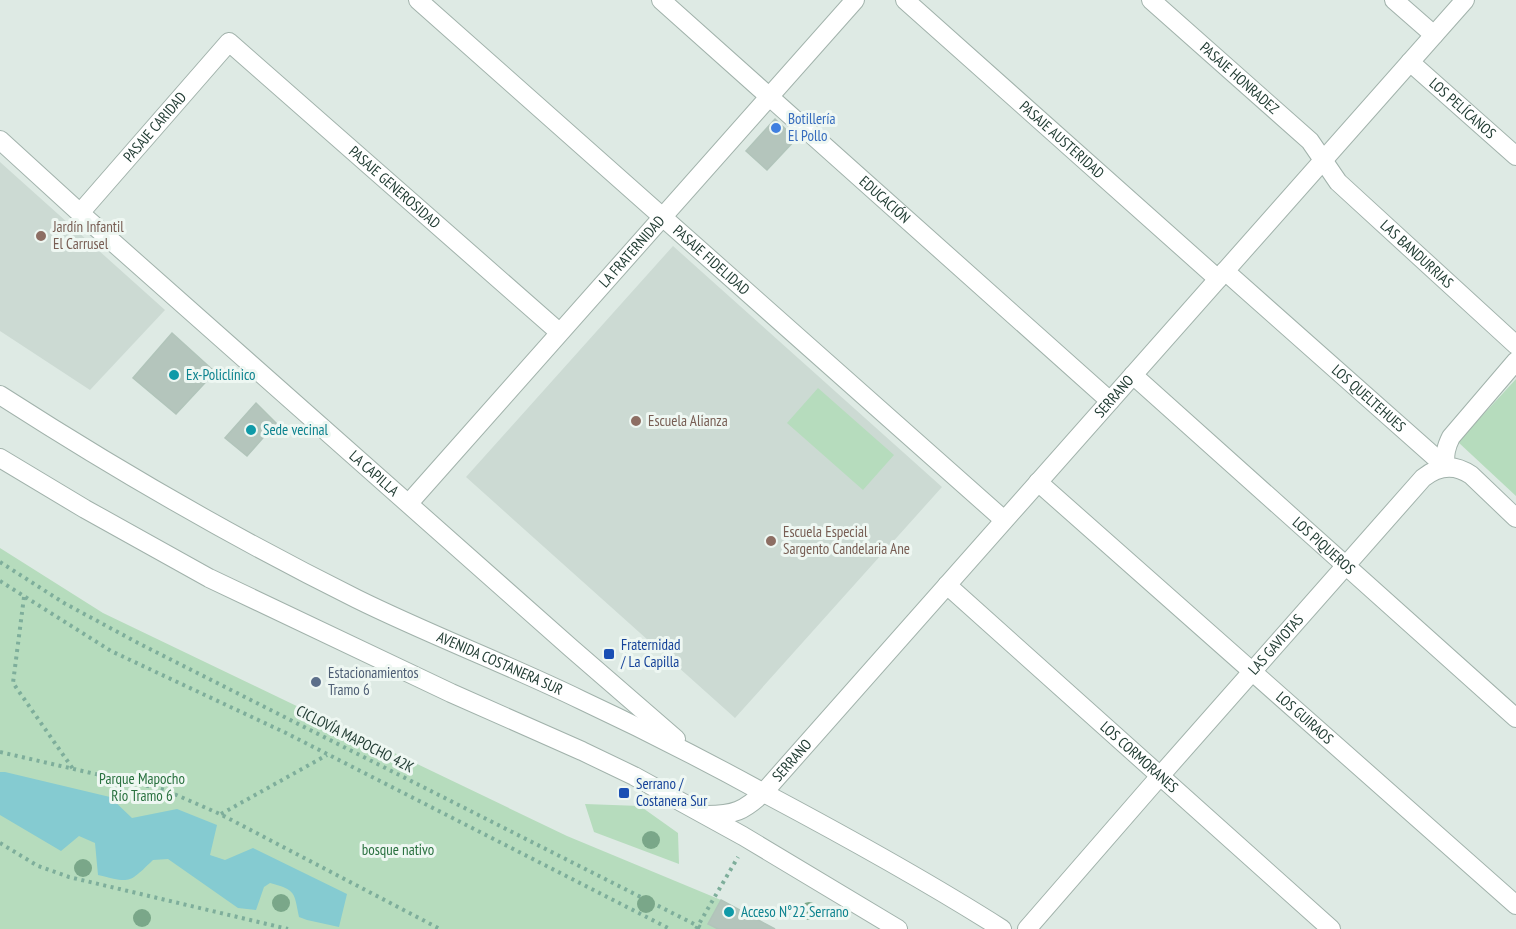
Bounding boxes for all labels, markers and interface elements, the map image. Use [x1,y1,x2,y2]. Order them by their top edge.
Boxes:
street label: PASAJE HONRADEZ [1196,38,1283,118]
street label: LOS PELÍCANOS [1426,74,1500,143]
street label: PASAJE CARIDAD [119,88,190,166]
street label: PASAJE AUSTERIDAD [1016,97,1109,182]
place label: Botillería El Pollo [788,109,835,145]
marker: Botillería El Pollo [769,121,783,135]
street label: PASAJE GENEROSIDAD [345,142,445,232]
street label: EDUCACIÓN [856,172,915,227]
street label: LA FRATERNIDAD [595,211,669,291]
street label: LAS BANDURRIAS [1377,216,1458,292]
place label: Jardín Infantil El Carrusel [52,217,124,253]
street label: PASAJE FIDELIDAD [669,221,754,299]
marker: Jardín Infantil El Carrusel [34,229,48,243]
street label: LOS QUELTEHUES [1328,360,1410,436]
place label: Ex-Policlínico [186,365,256,384]
marker: Ex-Policlínico [167,368,181,382]
street label: SERRANO [1090,371,1138,421]
place label: Escuela Alianza [648,411,728,430]
marker: Escuela Alianza [629,414,643,428]
place label: Sede vecinal [263,420,328,439]
marker: Sede vecinal [244,423,258,437]
street label: LA CAPILLA [346,446,404,501]
street label: LOS PIQUEROS [1289,512,1359,578]
place label: Escuela Especial Sargento Candelaria Ane [783,522,910,558]
marker: Escuela Especial Sargento Candelaria Ane [764,534,778,548]
street label: LAS GAVIOTAS [1244,610,1307,678]
street label: AVENIDA COSTANERA SUR [434,627,566,699]
place label: Fraternidad / La Capilla [620,635,680,671]
marker: Fraternidad / La Capilla [602,647,616,661]
place label: Estacionamientos Tramo 6 [328,663,419,699]
marker: Estacionamientos Tramo 6 [309,675,323,689]
street label: LOS GUIRAOS [1272,687,1338,748]
street label: CICLOVÍA MAPOCHO 42K [293,701,418,777]
street label: LOS CORMORANES [1097,717,1182,797]
street label: SERRANO [768,735,815,785]
park label: Parque Mapocho Río Tramo 6 [99,769,185,805]
place label: Serrano / Costanera Sur [636,774,708,810]
marker: Serrano / Costanera Sur [617,786,631,800]
park label: bosque nativo [362,840,434,859]
place label: Acceso N°22 Serrano [741,902,849,921]
marker: Acceso N°22 Serrano [722,905,736,919]

